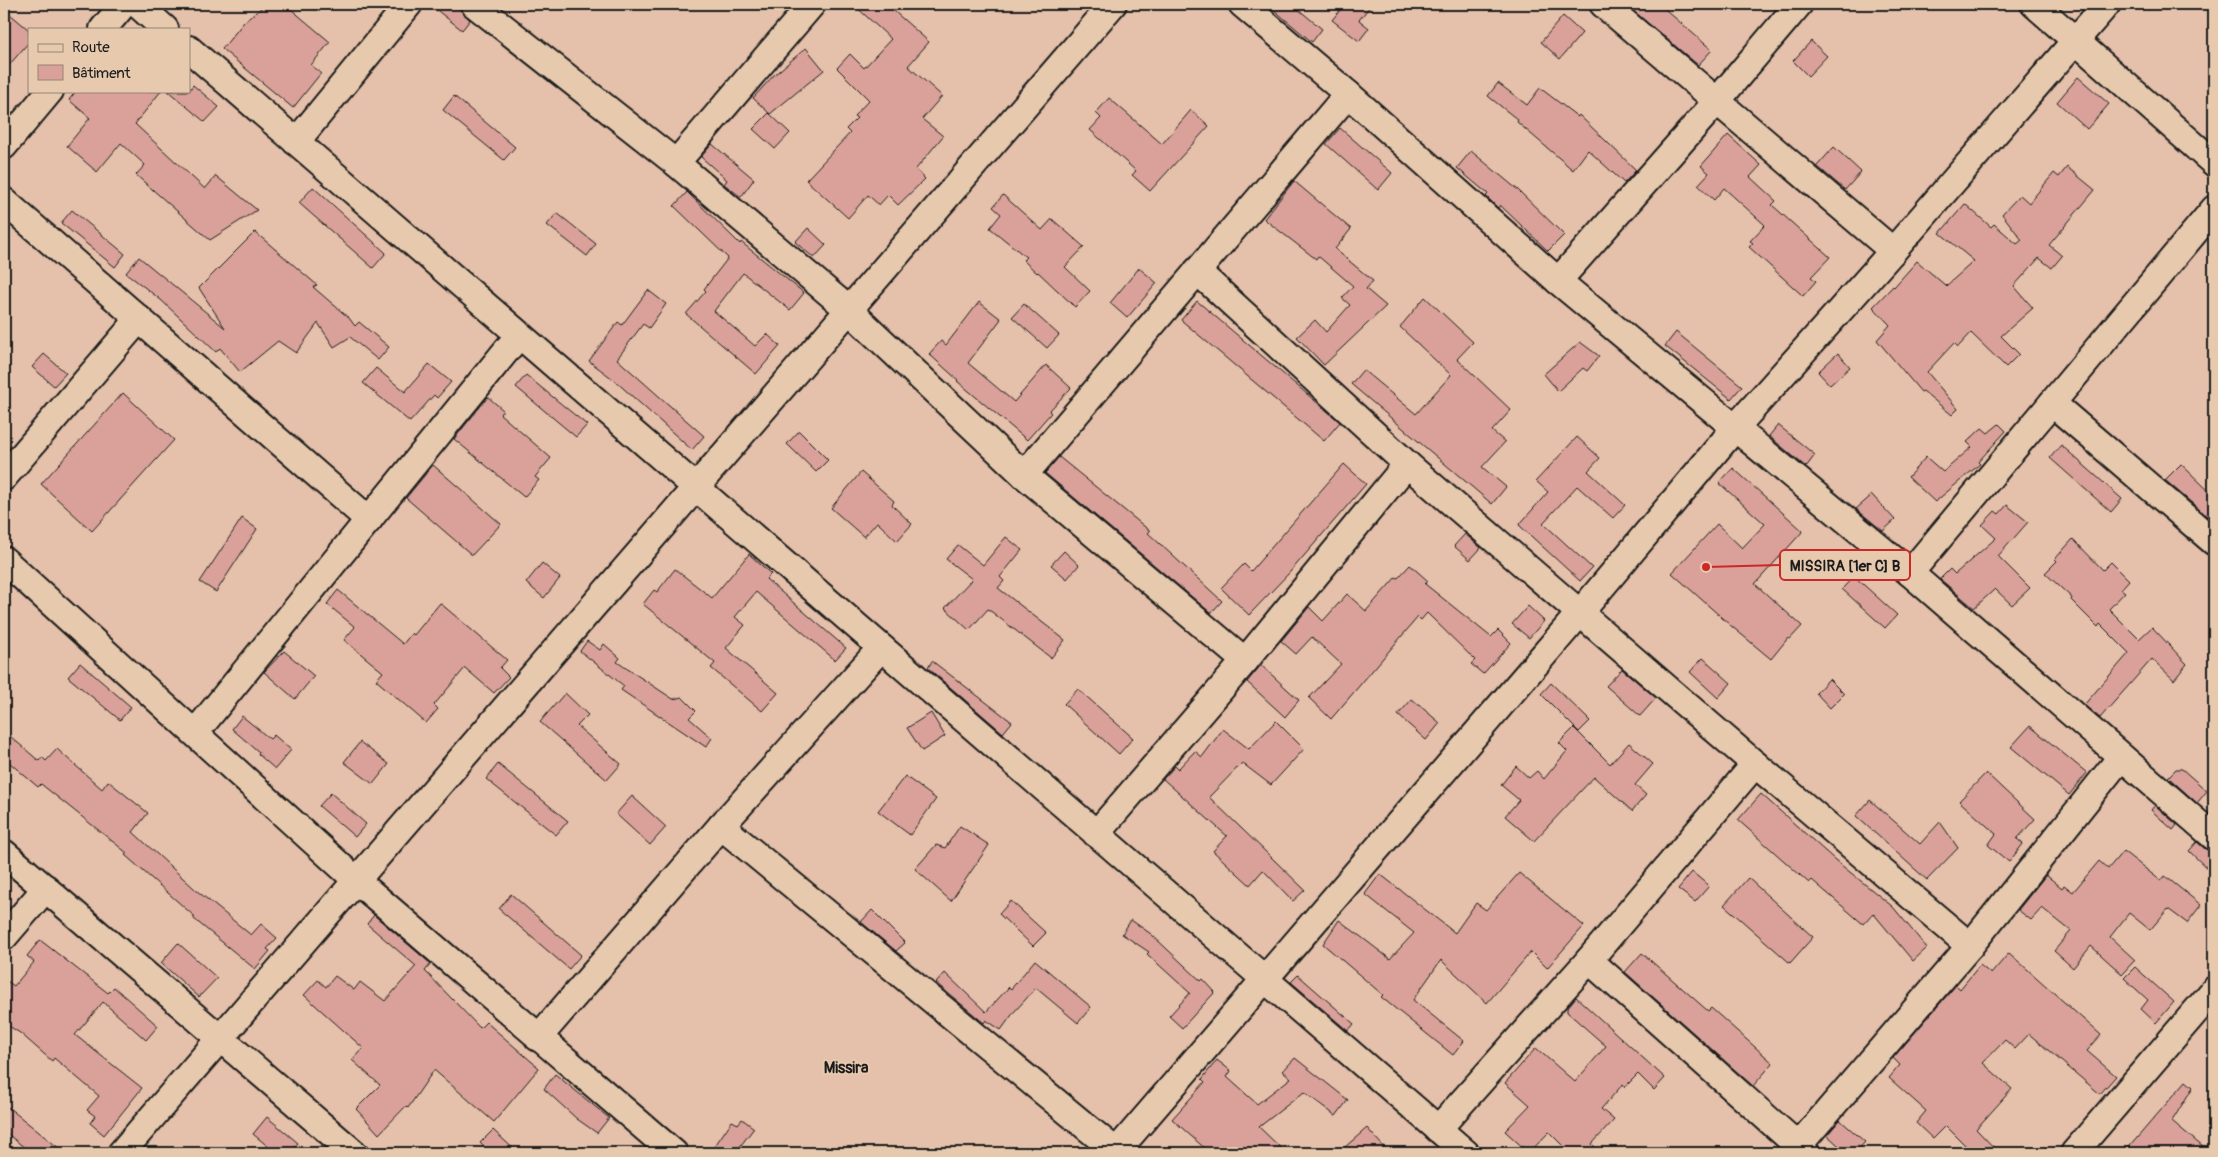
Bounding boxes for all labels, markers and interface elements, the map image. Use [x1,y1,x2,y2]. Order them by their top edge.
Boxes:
legend [28,28,190,92]
text: Route [72,38,110,57]
text: Bâtiment [72,64,132,83]
callout: MISSIRA [1er C] B [1780,550,1910,580]
text: MISSIRA [1er C] B [1790,557,1901,576]
district label: Missira [824,1058,869,1078]

